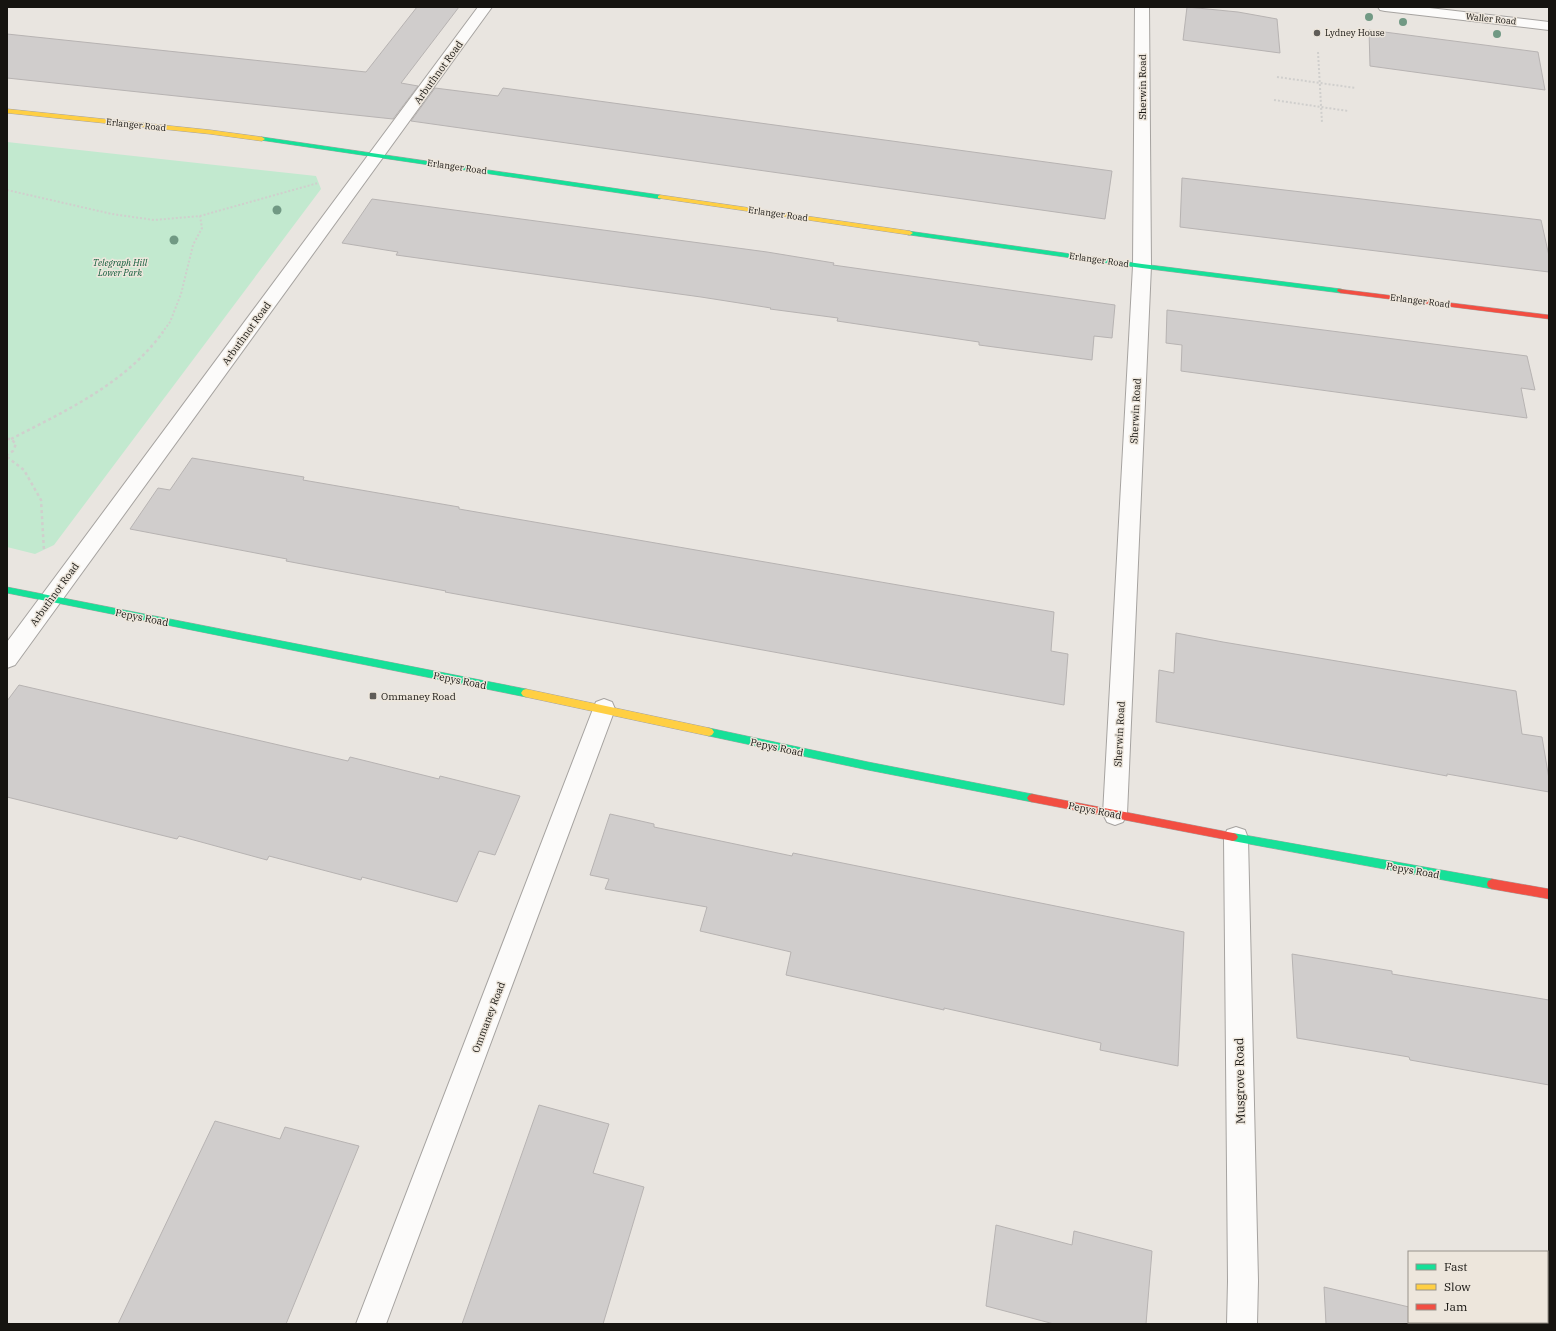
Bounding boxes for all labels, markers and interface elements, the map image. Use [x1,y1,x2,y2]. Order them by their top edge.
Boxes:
street label: Waller Road [1465,10,1517,27]
place label: Lydney House [1325,27,1385,38]
marker: Lydney House [1312,28,1322,38]
street label: Arbuthnot Road [411,38,466,106]
street label: Sherwin Road [1136,54,1149,120]
street label: Erlanger Road [105,116,167,133]
street label: Erlanger Road [426,157,488,176]
street label: Erlanger Road [747,204,809,223]
street label: Erlanger Road [1068,250,1130,269]
park label: Telegraph Hill Lower Park [93,257,148,278]
street label: Erlanger Road [1389,291,1451,310]
street label: Arbuthnot Road [219,299,274,367]
street label: Sherwin Road [1127,378,1144,444]
street label: Arbuthnot Road [27,560,82,628]
street label: Pepys Road [114,606,170,629]
street label: Pepys Road [432,669,488,692]
place label: Ommaney Road [381,690,456,703]
marker: Ommaney Road [368,691,378,701]
street label: Sherwin Road [1111,701,1128,767]
street label: Pepys Road [749,736,805,759]
street label: Pepys Road [1067,799,1123,822]
street label: Pepys Road [1385,859,1441,882]
street label: Ommaney Road [469,980,508,1054]
street label: Musgrove Road [1231,1038,1248,1124]
legend [1408,1251,1548,1323]
text: Fast [1444,1259,1468,1274]
text: Slow [1444,1279,1471,1294]
text: Jam [1444,1299,1468,1314]

